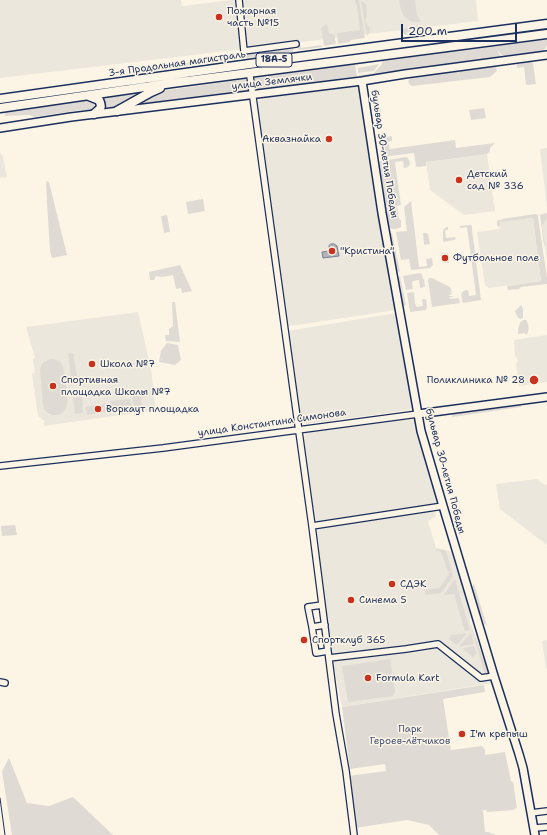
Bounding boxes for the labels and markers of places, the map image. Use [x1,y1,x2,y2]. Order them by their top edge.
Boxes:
place label: Пожарная часть №15 [227,5,279,28]
marker: Пожарная часть №15 [214,12,224,22]
place label: Аквазнайка [262,133,321,145]
marker: Аквазнайка [324,134,334,144]
place label: Детский сад № 336 [467,168,524,192]
marker: Детский сад № 336 [454,175,464,185]
place label: "Кристина" [340,245,394,257]
marker: "Кристина" [327,246,337,256]
place label: Футбольное поле [453,252,539,264]
marker: Футбольное поле [440,253,450,263]
place label: Школа №7 [100,358,155,370]
marker: Школа №7 [87,359,97,369]
place label: Спортивная площадка Школы №7 [61,374,171,398]
place label: Поликлиника № 28 [427,374,525,386]
marker: Поликлиника № 28 [528,374,540,386]
marker: Спортивная площадка Школы №7 [48,381,58,391]
place label: Воркаут площадка [106,403,199,415]
marker: Воркаут площадка [93,404,103,414]
place label: СДЭК [400,578,426,590]
marker: СДЭК [387,579,397,589]
place label: Синема 5 [359,594,407,606]
marker: Синема 5 [346,595,356,605]
place label: Спортклуб 365 [312,634,385,646]
marker: Спортклуб 365 [299,635,309,645]
place label: Formula Kart [376,672,440,684]
marker: Formula Kart [363,673,373,683]
place label: I'm крепыш [470,728,528,740]
marker: I'm крепыш [457,729,467,739]

